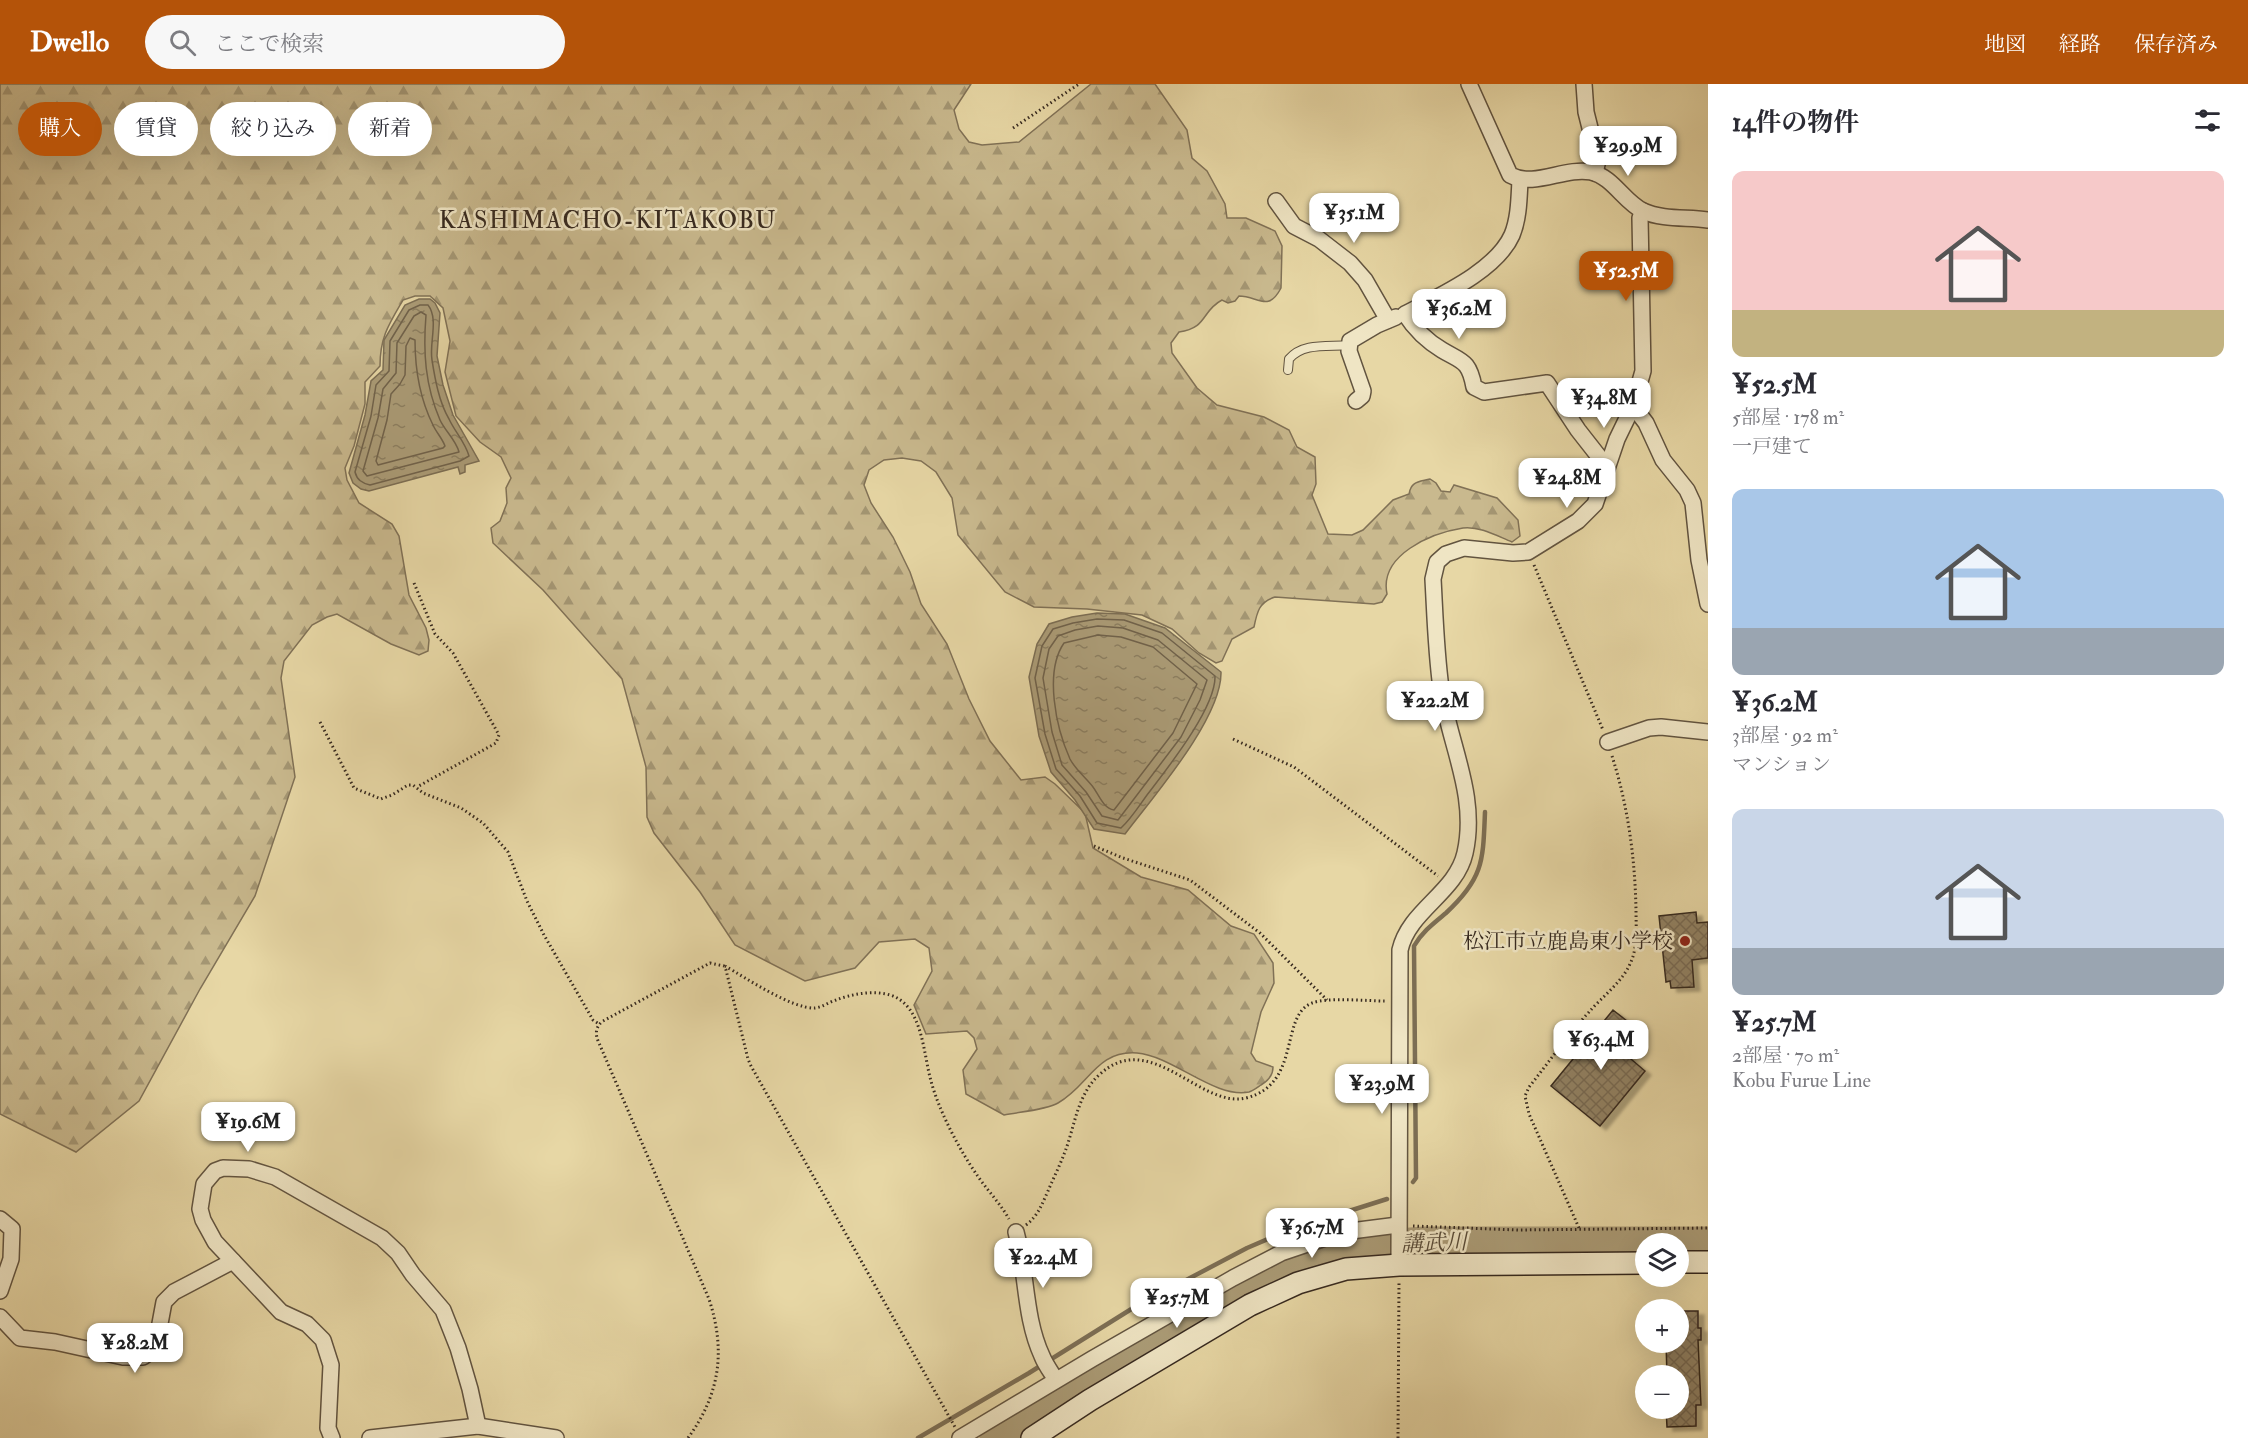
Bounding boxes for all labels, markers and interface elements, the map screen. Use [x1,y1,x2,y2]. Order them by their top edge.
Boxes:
search box [145,15,565,69]
text: Dwello [30,25,109,60]
icon: search [166,26,199,59]
text: ここで検索 [214,30,324,58]
text: 地図 [1984,31,2026,58]
text: 経路 [2059,31,2101,58]
text: 保存済み [2134,31,2218,58]
chip: 購入 [18,102,102,156]
chip: 賃貸 [114,102,198,156]
chip: 絞り込み [210,102,336,156]
chip: 新着 [348,102,432,156]
icon: filters [2191,104,2224,137]
text: 14件の物件 [1732,107,1859,139]
pin: ¥29.9M [1579,126,1677,177]
text: ¥29.9M [1594,133,1662,158]
pin: ¥35.1M [1305,193,1403,244]
text: ¥35.1M [1323,200,1385,225]
district label: KASHIMACHO-KITAKOBU [439,205,777,236]
icon: home [1924,210,2032,318]
pin: ¥52.5M [1577,251,1675,302]
text: ¥52.5M [1593,258,1659,283]
pin: ¥36.2M [1410,289,1508,340]
text: ¥36.2M [1426,296,1492,321]
text: ¥52.5M [1732,369,1817,401]
pin: ¥34.8M [1555,378,1653,429]
text: ¥34.8M [1571,385,1637,410]
text: 5部屋 · 178 m² [1732,405,1844,430]
text: 一戸建て [1732,434,1812,459]
pin: ¥24.8M [1518,458,1616,509]
text: ¥24.8M [1533,465,1602,490]
icon: home [1924,528,2032,636]
pin: ¥22.2M [1386,681,1484,732]
text: ¥36.2M [1732,687,1818,719]
text: ¥22.2M [1401,688,1469,713]
text: 3部屋 · 92 m² [1732,723,1838,748]
text: マンション [1732,752,1831,777]
icon: home [1924,848,2032,956]
place label: 松江市立鹿島東小学校 [1463,928,1673,955]
marker: 松江市立鹿島東小学校 [1678,934,1692,948]
text: ¥25.7M [1732,1007,1817,1039]
pin: ¥63.4M [1552,1020,1650,1071]
text: ¥63.4M [1567,1027,1635,1052]
text: 2部屋 · 70 m² [1732,1043,1839,1068]
pin: ¥23.9M [1333,1064,1431,1115]
text: Kobu Furue Line [1732,1068,1871,1093]
text: ¥23.9M [1349,1071,1415,1096]
pin: ¥19.6M [199,1102,297,1153]
text: ¥19.6M [215,1109,281,1134]
pin: ¥36.7M [1263,1208,1361,1259]
text: ¥36.7M [1280,1215,1344,1240]
water label: 講武川 [1401,1228,1469,1258]
map controls [1635,1233,1689,1419]
button: layers [1635,1233,1689,1287]
pin: ¥22.4M [994,1238,1092,1289]
text: ¥22.4M [1008,1245,1078,1270]
pin: ¥25.7M [1128,1278,1226,1329]
text: ¥25.7M [1144,1285,1210,1310]
button: + [1635,1299,1689,1353]
pin: ¥28.2M [86,1323,184,1374]
text: ¥28.2M [101,1330,169,1355]
button: − [1635,1365,1689,1419]

